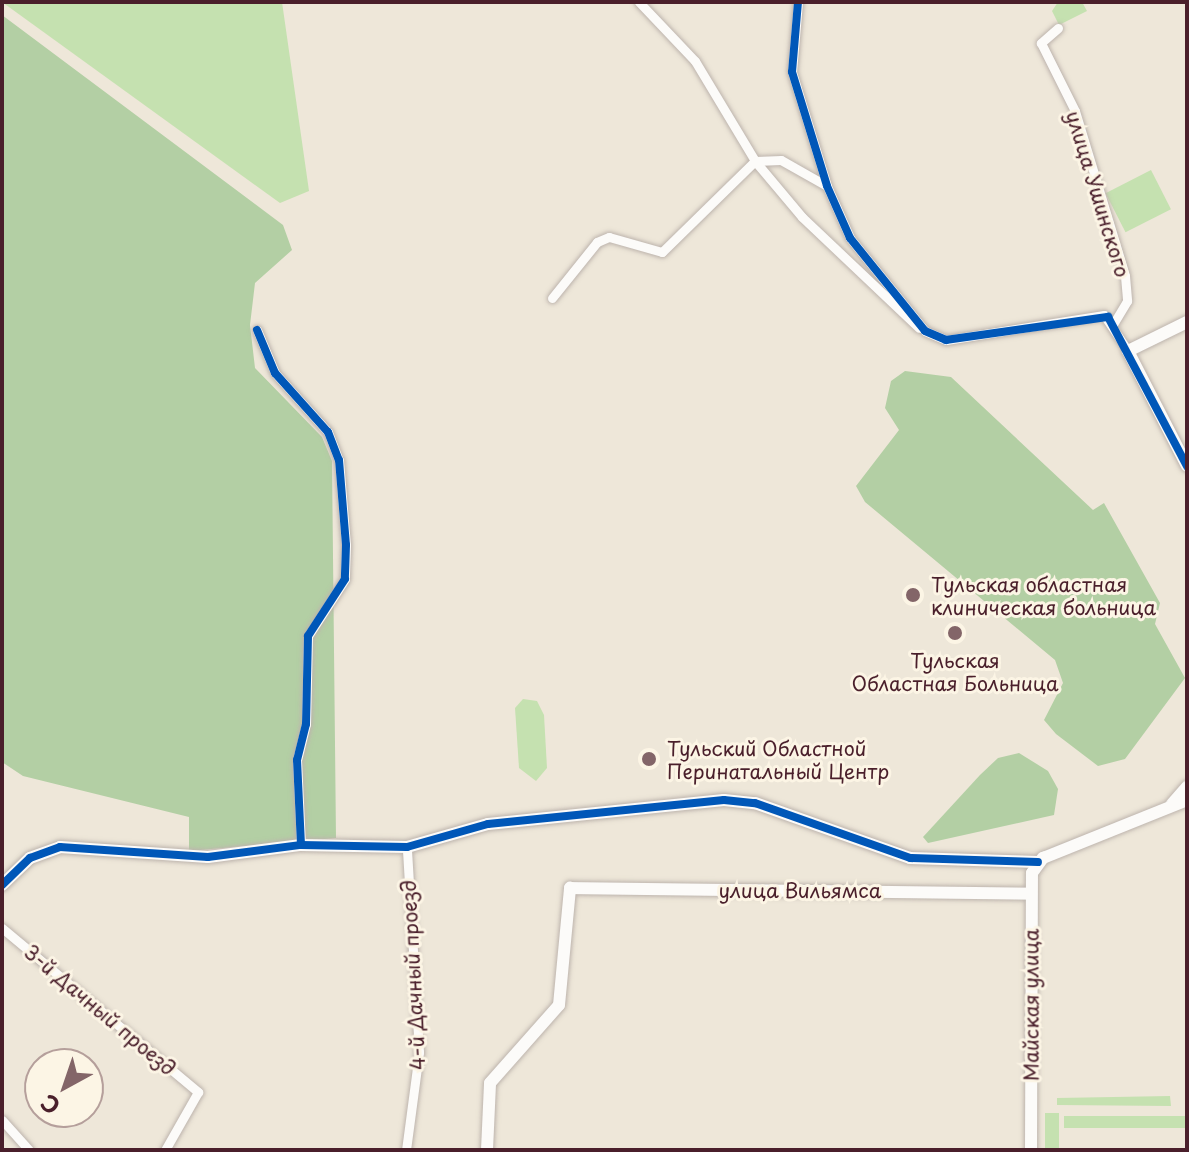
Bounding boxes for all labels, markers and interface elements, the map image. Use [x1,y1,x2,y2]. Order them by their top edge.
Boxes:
street label: улица Ушинского [1061,108,1135,280]
place label: Тульская областная клиническая больница [931,572,1156,619]
marker: Тульская областная клиническая больница [902,584,924,606]
marker: Тульская Областная Больница [944,622,966,644]
place label: Тульская Областная Больница [852,648,1058,695]
place label: Тульский Областной Перинатальный Центр [667,736,889,783]
marker: Тульский Областной Перинатальный Центр [638,748,660,770]
street label: улица Вильямса [718,878,882,902]
street label: 4-й Дачный проезд [396,879,430,1071]
street label: Майская улица [1019,928,1043,1082]
street label: 3-й Дачный проезд [19,939,181,1081]
north arrow [24,1048,104,1128]
text: С [33,1087,66,1123]

